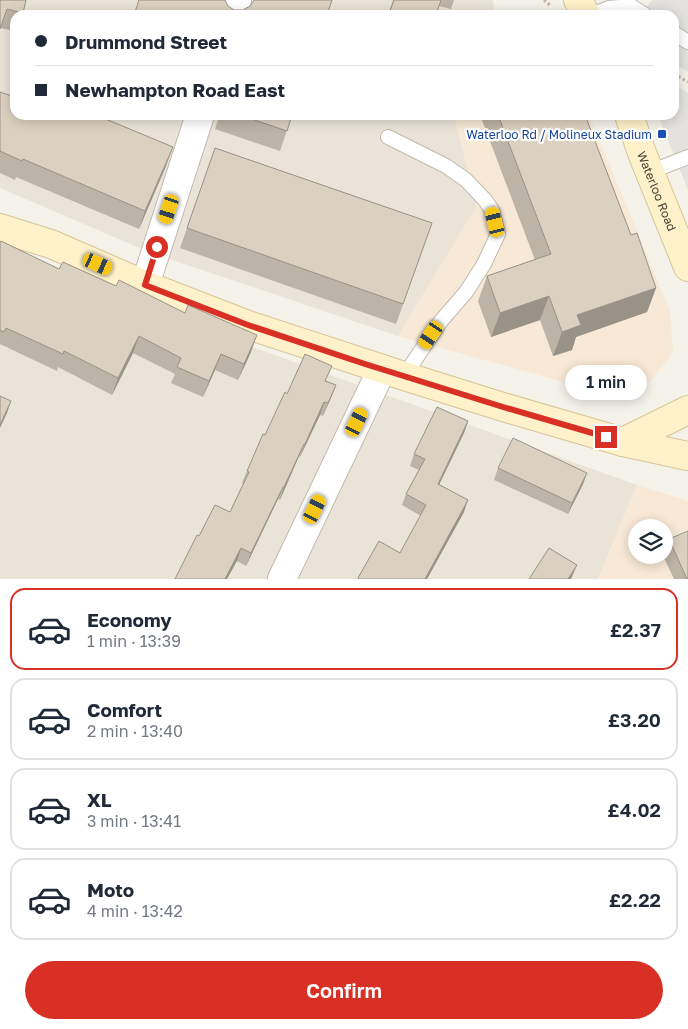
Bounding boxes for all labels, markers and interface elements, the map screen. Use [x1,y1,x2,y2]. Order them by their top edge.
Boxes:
text: Drummond Street [65,30,227,53]
text: Newhampton Road East [65,78,285,101]
place label: Waterloo Rd / Molineux Stadium [466,127,652,142]
marker: Waterloo Rd / Molineux Stadium [656,128,668,140]
street label: Waterloo Road [634,149,680,233]
car [157,192,180,226]
car [484,206,505,238]
route start [146,236,168,258]
car [81,251,114,277]
car [416,318,445,352]
callout: 1 min [565,364,647,400]
text: 1 min [586,372,626,392]
car [343,405,370,439]
route end [595,426,617,448]
car [301,492,328,526]
map controls [628,519,673,564]
button: layers [628,519,673,564]
icon: car [27,607,72,652]
text: Economy [87,608,172,631]
text: £2.37 [610,618,661,641]
text: 1 min · 13:39 [87,631,181,651]
icon: car [27,697,72,742]
text: Comfort [87,698,162,721]
text: £3.20 [608,708,661,731]
text: 2 min · 13:40 [87,721,183,741]
icon: car [27,787,72,832]
text: XL [87,788,112,811]
text: £4.02 [607,798,661,821]
text: 3 min · 13:41 [87,811,181,831]
icon: car [27,877,72,922]
text: Moto [87,878,134,901]
text: £2.22 [609,888,661,911]
text: 4 min · 13:42 [87,901,183,921]
button: Confirm [25,961,663,1019]

